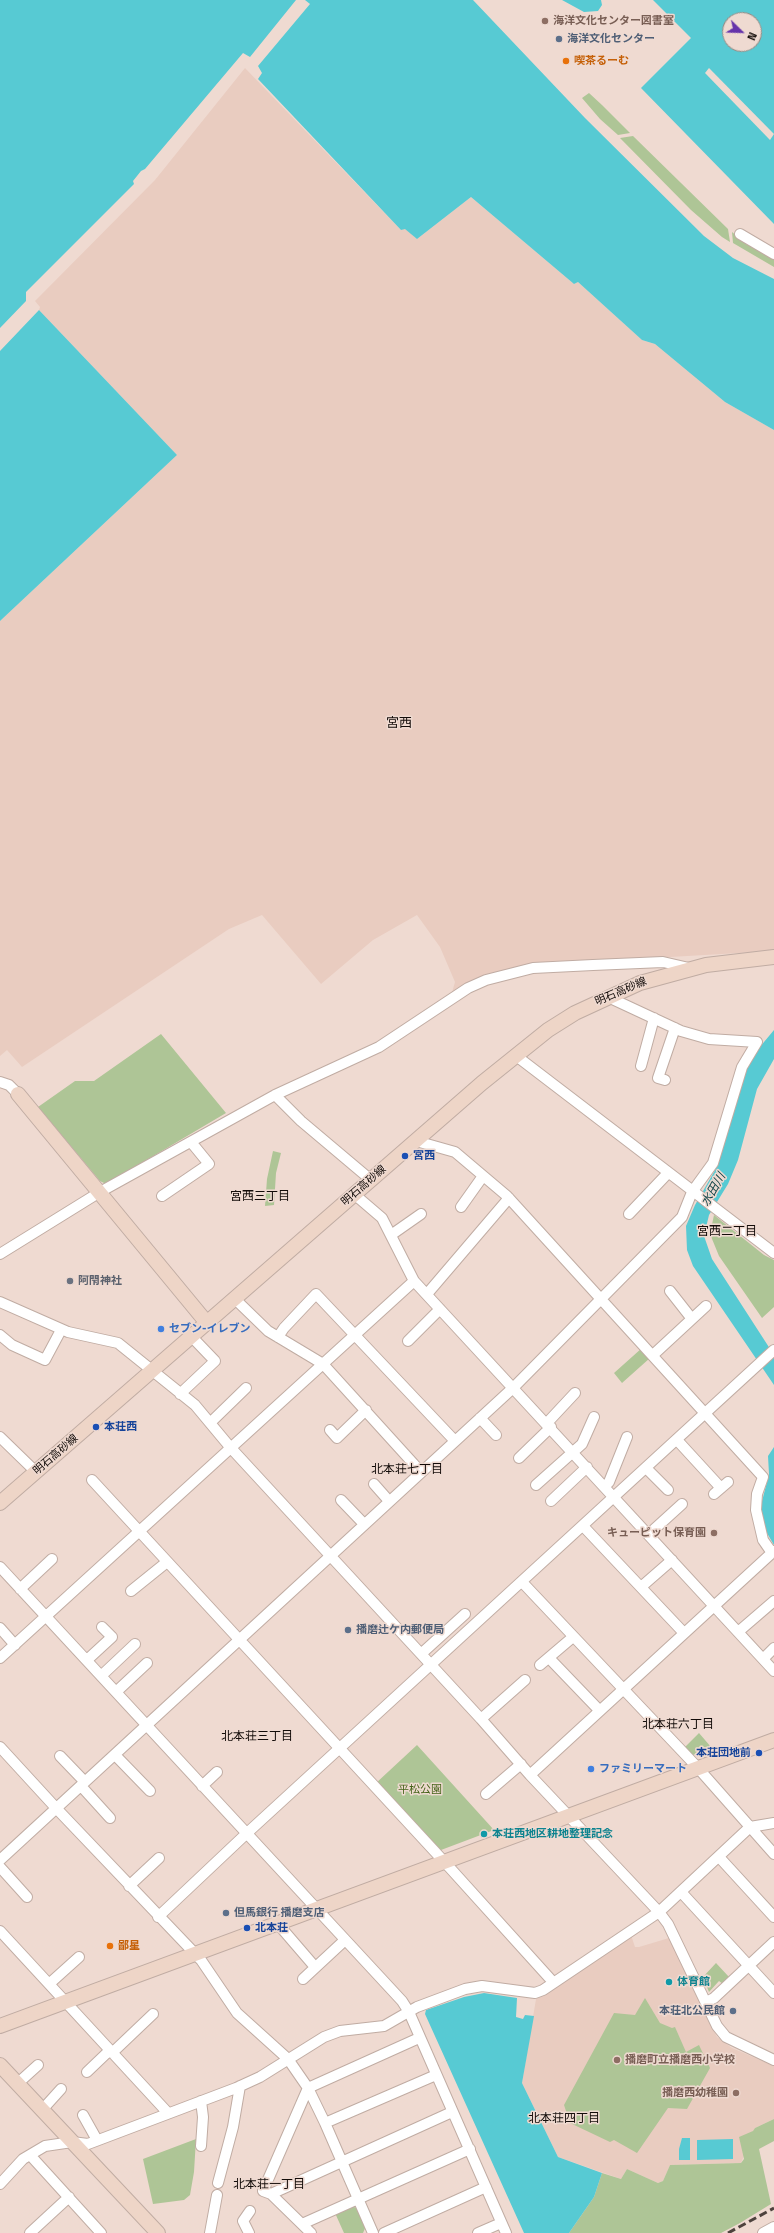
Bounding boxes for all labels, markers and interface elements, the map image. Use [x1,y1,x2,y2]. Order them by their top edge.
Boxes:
north arrow [722,12,762,52]
place label: 海洋文化センター図書室 [553,14,674,28]
marker: 海洋文化センター図書室 [540,16,550,26]
text: N [743,30,761,43]
place label: 海洋文化センター [567,32,655,46]
marker: 海洋文化センター [554,34,564,44]
place label: 喫茶るーむ [574,54,629,68]
marker: 喫茶るーむ [561,56,571,66]
district label: 宮西 [386,716,412,732]
street label: 明石高砂線 [593,975,649,1009]
place label: 宮西 [413,1149,435,1163]
marker: 宮西 [400,1151,410,1161]
street label: 明石高砂線 [339,1163,389,1209]
water label: 水田川 [699,1171,729,1209]
district label: 宮西三丁目 [230,1190,290,1204]
district label: 宮西二丁目 [697,1225,757,1239]
place label: 阿閇神社 [78,1274,122,1288]
marker: 阿閇神社 [65,1276,75,1286]
place label: セブン-イレブン [169,1322,250,1336]
marker: セブン-イレブン [156,1324,166,1334]
place label: 本荘西 [104,1420,137,1434]
marker: 本荘西 [91,1422,101,1432]
street label: 明石高砂線 [31,1432,81,1478]
district label: 北本荘七丁目 [371,1463,443,1477]
place label: キューピット保育園 [607,1526,706,1540]
marker: キューピット保育園 [709,1528,719,1538]
place label: 播磨辻ケ内郵便局 [356,1623,444,1637]
marker: 播磨辻ケ内郵便局 [343,1625,353,1635]
district label: 北本荘六丁目 [642,1718,714,1732]
district label: 北本荘三丁目 [221,1730,293,1744]
place label: 本荘団地前 [696,1746,751,1760]
marker: 本荘団地前 [754,1748,764,1758]
place label: ファミリーマート [599,1762,687,1776]
marker: ファミリーマート [586,1764,596,1774]
park label: 平松公園 [398,1783,442,1797]
place label: 本荘西地区耕地整理記念 [492,1827,613,1841]
marker: 本荘西地区耕地整理記念 [479,1829,489,1839]
place label: 但馬銀行 播磨支店 [234,1906,324,1920]
marker: 但馬銀行 播磨支店 [221,1908,231,1918]
place label: 北本荘 [255,1921,288,1935]
marker: 北本荘 [242,1923,252,1933]
place label: 鄙星 [118,1939,140,1953]
marker: 鄙星 [105,1941,115,1951]
place label: 体育館 [677,1975,710,1989]
marker: 体育館 [664,1977,674,1987]
place label: 本荘北公民館 [659,2004,725,2018]
marker: 本荘北公民館 [728,2006,738,2016]
place label: 播磨町立播磨西小学校 [625,2053,735,2067]
marker: 播磨町立播磨西小学校 [612,2055,622,2065]
place label: 播磨西幼稚園 [662,2086,728,2100]
marker: 播磨西幼稚園 [731,2088,741,2098]
district label: 北本荘四丁目 [528,2112,600,2126]
district label: 北本荘一丁目 [233,2178,305,2192]

